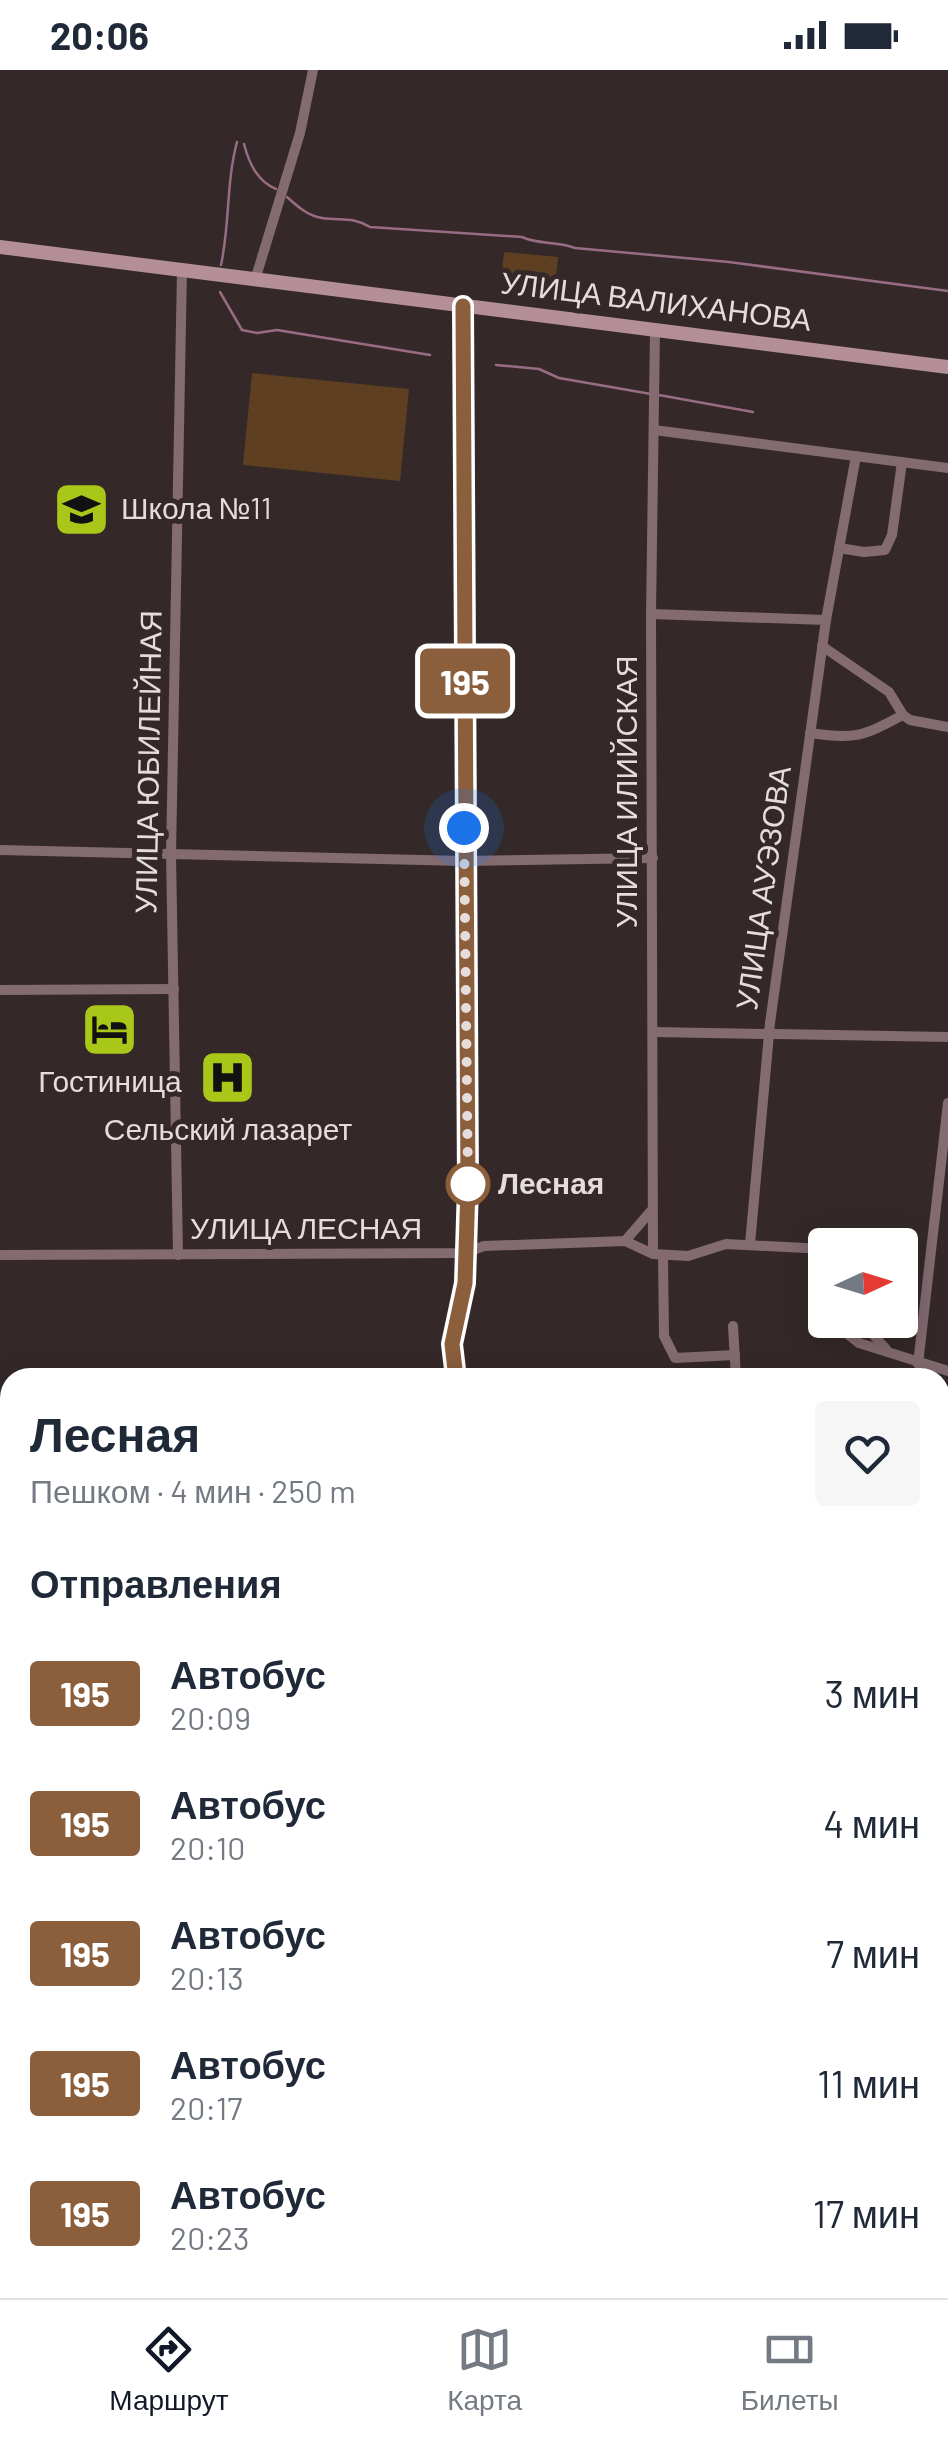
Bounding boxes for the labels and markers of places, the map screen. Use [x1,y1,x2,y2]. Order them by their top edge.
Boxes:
school or university icon: Школа №11 [52,479,112,539]
place label: Школа №11 [121,489,271,525]
hotel icon: Гостиница [80,1000,140,1060]
hospital icon: Сельский лазарет [198,1048,258,1108]
place label: Гостиница [38,1062,182,1098]
place label: Сельский лазарет [104,1110,353,1146]
marker: Лесная [447,1163,489,1205]
place label: Лесная [498,1164,604,1200]

